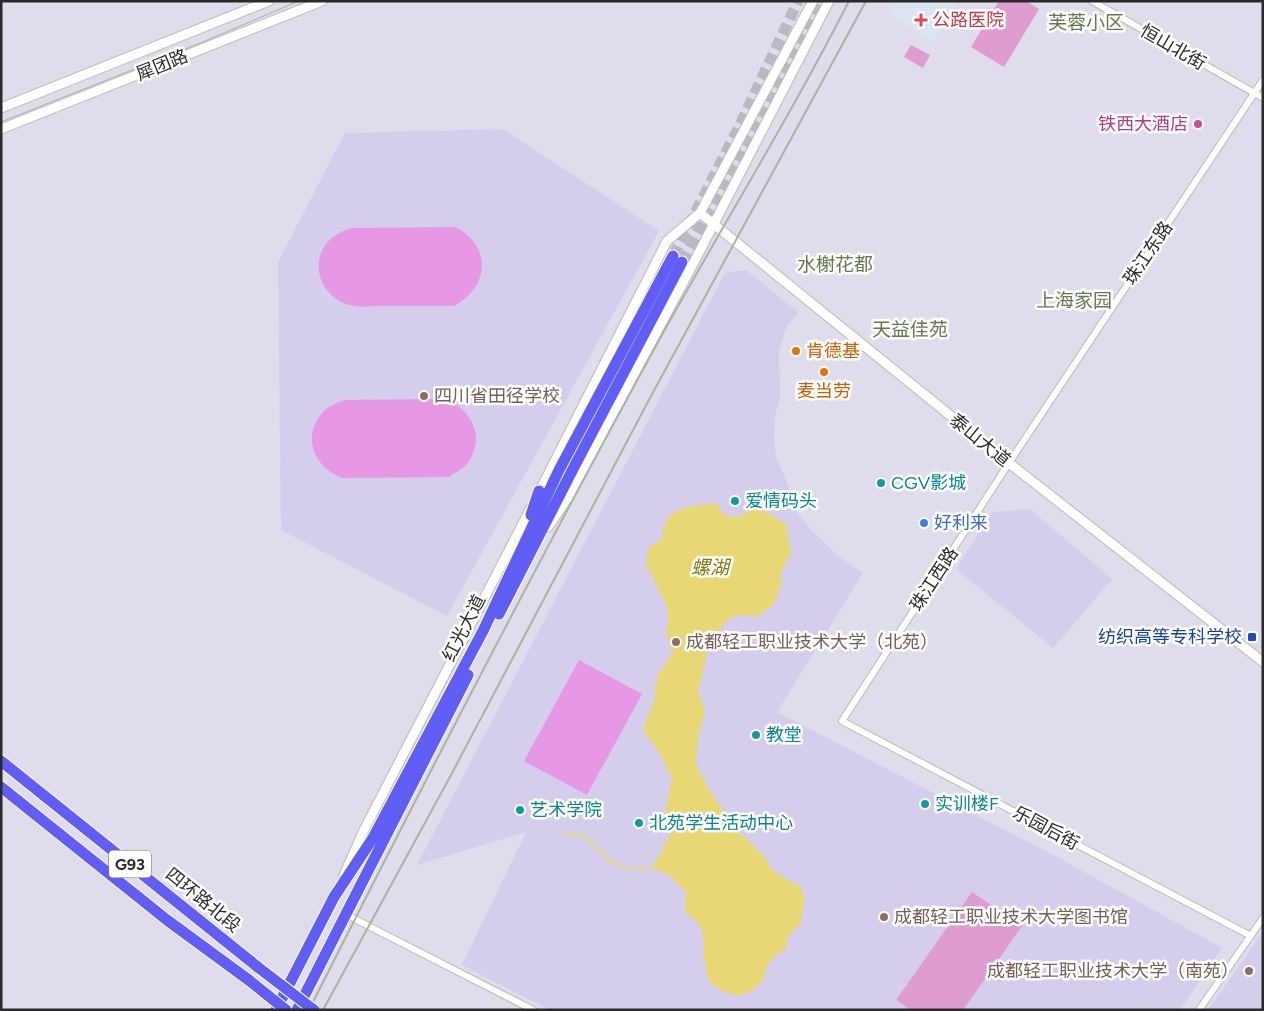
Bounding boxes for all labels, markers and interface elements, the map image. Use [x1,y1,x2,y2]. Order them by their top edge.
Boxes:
place label: 公路医院 [932,9,1004,31]
district label: 芙蓉小区 [1048,11,1124,34]
marker: 公路医院 [914,13,928,27]
street label: 恒山北街 [1136,19,1210,75]
street label: 犀团路 [133,45,191,85]
place label: 铁西大酒店 [1098,113,1188,135]
marker: 铁西大酒店 [1192,118,1204,130]
street label: 珠江东路 [1119,217,1177,289]
district label: 水榭花都 [797,253,873,276]
district label: 上海家园 [1036,289,1112,312]
district label: 天益佳苑 [872,318,948,341]
place label: 肯德基 [806,340,860,362]
marker: 肯德基 [790,345,802,357]
marker: 麦当劳 [818,366,830,378]
place label: 麦当劳 [797,380,851,402]
place label: 四川省田径学校 [434,385,560,407]
marker: 四川省田径学校 [418,390,430,402]
street label: 泰山大道 [945,409,1015,471]
place label: CGV影城 [891,472,966,494]
marker: CGV影城 [875,477,887,489]
place label: 爱情码头 [745,490,817,512]
marker: 爱情码头 [729,495,741,507]
place label: 好利来 [934,512,988,534]
marker: 好利来 [918,517,930,529]
street label: 珠江西路 [905,543,963,615]
water label: 螺湖 [691,556,732,579]
street label: 红光大道 [438,591,490,665]
place label: 纺织高等专科学校 [1098,626,1242,648]
place label: 成都轻工职业技术大学（北苑） [686,631,938,653]
marker: 纺织高等专科学校 [1246,631,1258,643]
marker: 成都轻工职业技术大学（北苑） [670,636,682,648]
place label: 教堂 [766,724,802,746]
marker: 教堂 [750,729,762,741]
place label: 实训楼F [935,793,999,815]
marker: 实训楼F [919,798,931,810]
place label: 艺术学院 [530,799,602,821]
street label: 乐园后街 [1009,801,1083,855]
marker: 艺术学院 [514,804,526,816]
place label: 北苑学生活动中心 [649,812,793,834]
marker: 北苑学生活动中心 [633,817,645,829]
road number: G93 [109,851,151,878]
street label: 四环路北段 [161,863,245,937]
place label: 成都轻工职业技术大学图书馆 [894,906,1128,928]
marker: 成都轻工职业技术大学图书馆 [878,911,890,923]
place label: 成都轻工职业技术大学（南苑） [987,960,1239,982]
marker: 成都轻工职业技术大学（南苑） [1243,965,1255,977]

